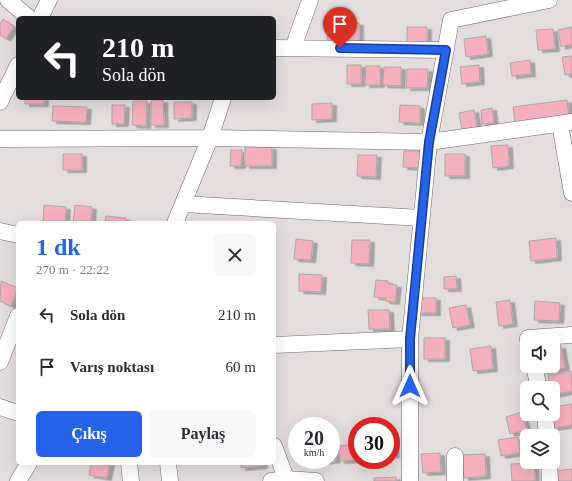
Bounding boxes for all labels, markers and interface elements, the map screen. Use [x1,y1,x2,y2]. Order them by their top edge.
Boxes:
pin [323,7.0,357,48]
icon: arrive [329,13,351,35]
icon: left [36,32,88,84]
text: 210 m [102,32,174,63]
text: Sola dön [102,65,166,85]
text: 1 dk [36,234,81,260]
button: close [214,234,256,276]
text: 270 m · 22:22 [36,262,109,277]
icon: left [36,304,58,326]
text: Sola dön [70,307,125,323]
text: 210 m [218,307,256,323]
map controls [520,333,560,469]
button: sound [520,333,560,373]
icon: arrive [36,356,58,378]
text: Varış noktası [70,359,154,375]
text: 60 m [226,359,256,375]
position arrow [389,365,431,407]
button: search [520,381,560,421]
button: Çıkış [36,411,142,457]
button: Paylaş [150,411,256,457]
speed limit sign: 30 [348,417,400,469]
text: 20 [304,427,324,449]
button: layers [520,429,560,469]
text: km/h [304,447,324,458]

